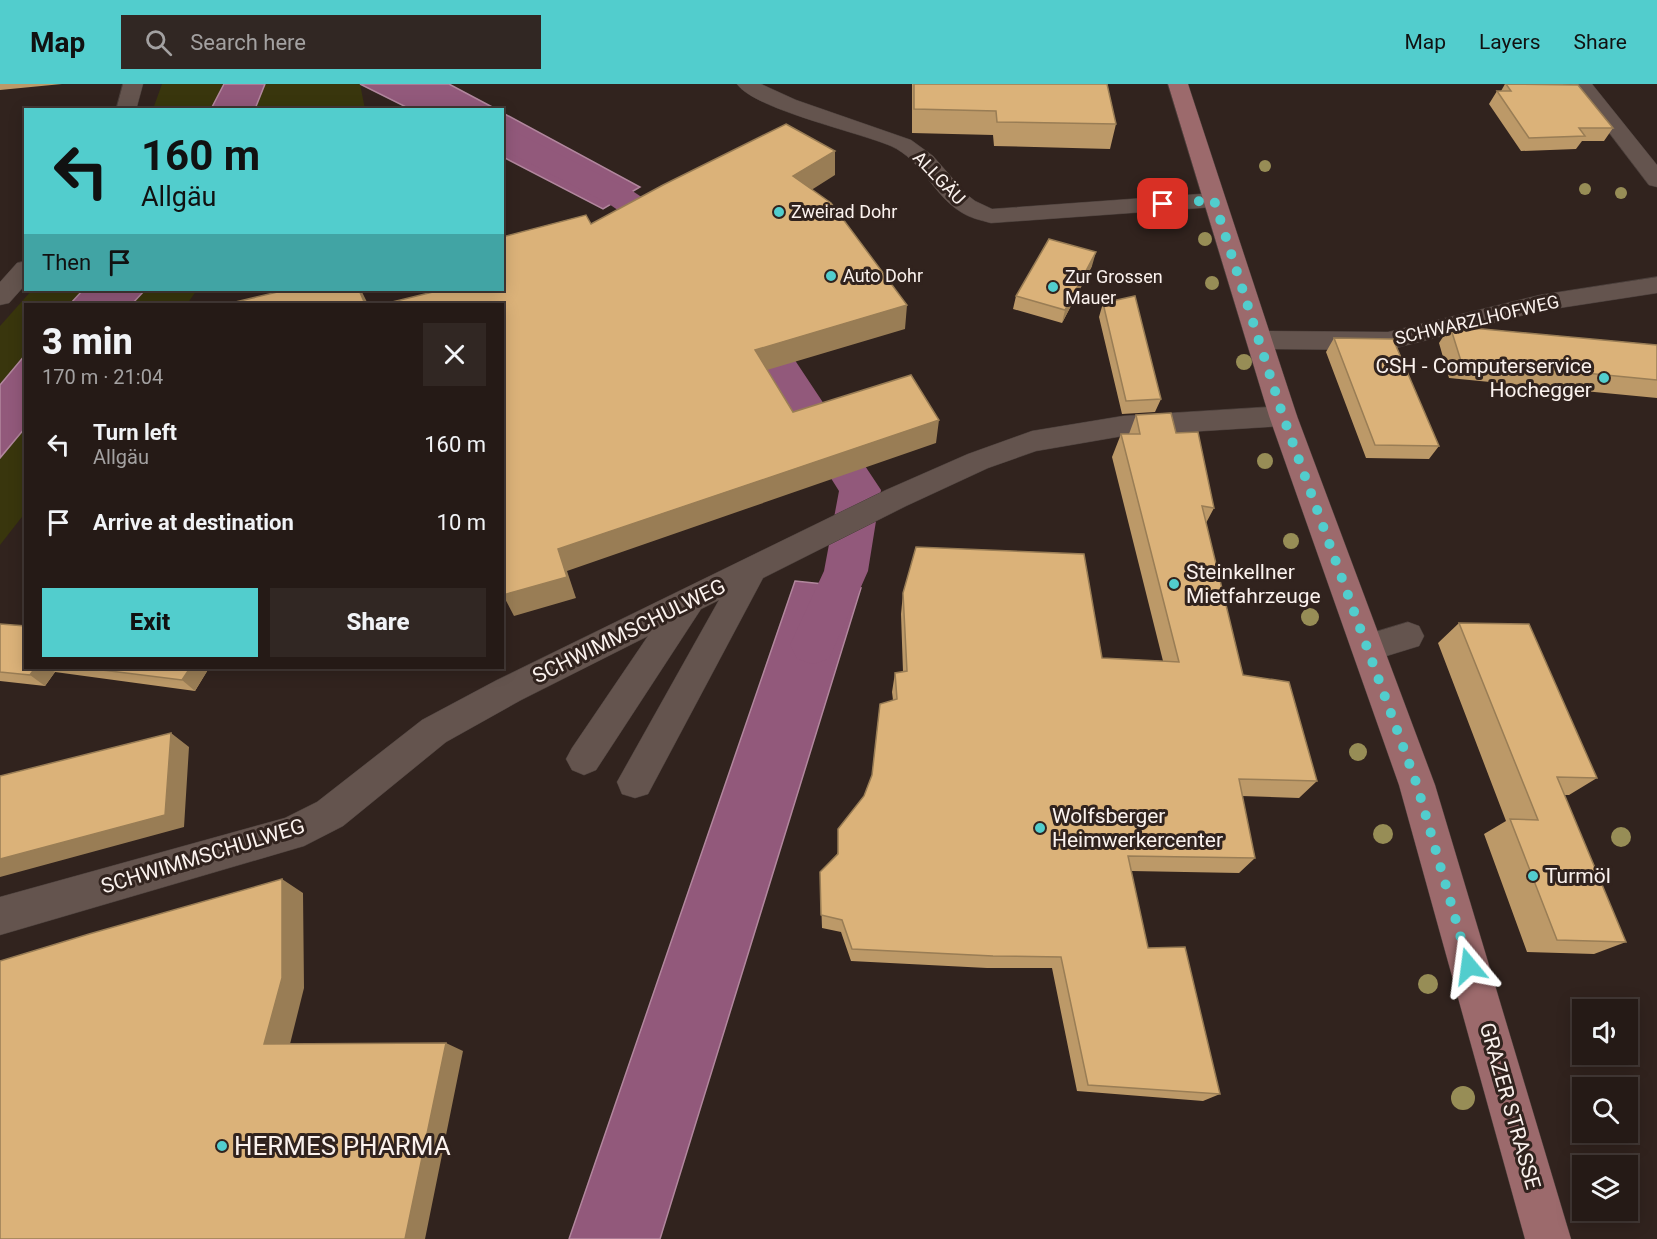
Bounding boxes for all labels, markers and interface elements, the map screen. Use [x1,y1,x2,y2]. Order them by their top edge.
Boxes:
search box [121,15,541,69]
text: Map [30,26,85,59]
icon: search [142,26,175,59]
text: Search here [190,30,306,55]
text: Map [1404,30,1446,54]
text: Layers [1479,30,1540,54]
text: Share [1573,30,1627,54]
text: 160 m [141,131,260,180]
icon: left [42,132,120,210]
street label: ALLGÄU [909,147,970,209]
pin [1137,178,1188,229]
text: Allgäu [141,181,216,213]
icon: arrive [1146,187,1179,220]
place label: Zweirad Dohr [791,201,897,222]
marker: Zweirad Dohr [772,205,786,219]
icon: arrive [103,246,136,279]
text: Then [42,250,91,275]
place label: Auto Dohr [843,265,923,286]
place label: Zur Grossen Mauer [1065,266,1163,308]
marker: Auto Dohr [824,269,838,283]
marker: Zur Grossen Mauer [1046,280,1060,294]
street label: SCHWARZLHOFWEG [1393,290,1561,349]
text: 3 min [42,321,133,363]
button: close [423,323,486,386]
place label: CSH - Computerservice Hochegger [1375,354,1592,402]
text: 170 m · 21:04 [42,365,163,389]
marker: CSH - Computerservice Hochegger [1597,371,1611,385]
text: Turn left [93,420,177,445]
icon: left [42,428,75,461]
text: 160 m [424,432,486,457]
text: Allgäu [93,445,149,469]
icon: arrive [42,506,75,539]
text: Arrive at destination [93,510,294,535]
text: 10 m [437,510,486,535]
place label: Steinkellner Mietfahrzeuge [1186,560,1321,608]
street label: SCHWIMMSCHULWEG [529,574,729,688]
marker: Steinkellner Mietfahrzeuge [1167,577,1181,591]
button: Exit [42,588,258,657]
button: Share [270,588,486,657]
place label: Wolfsberger Heimwerkercenter [1052,804,1223,852]
street label: SCHWIMMSCHULWEG [98,814,308,898]
marker: Wolfsberger Heimwerkercenter [1033,821,1047,835]
place label: Turmöl [1545,864,1611,888]
marker: Turmöl [1526,869,1540,883]
position arrow [1437,934,1501,998]
map controls [1572,999,1638,1221]
button: sound [1572,999,1638,1065]
street label: GRAZER STRASSE [1475,1020,1545,1192]
button: search [1572,1077,1638,1143]
place label: HERMES PHARMA [234,1131,451,1161]
marker: HERMES PHARMA [215,1139,229,1153]
button: layers [1572,1155,1638,1221]

